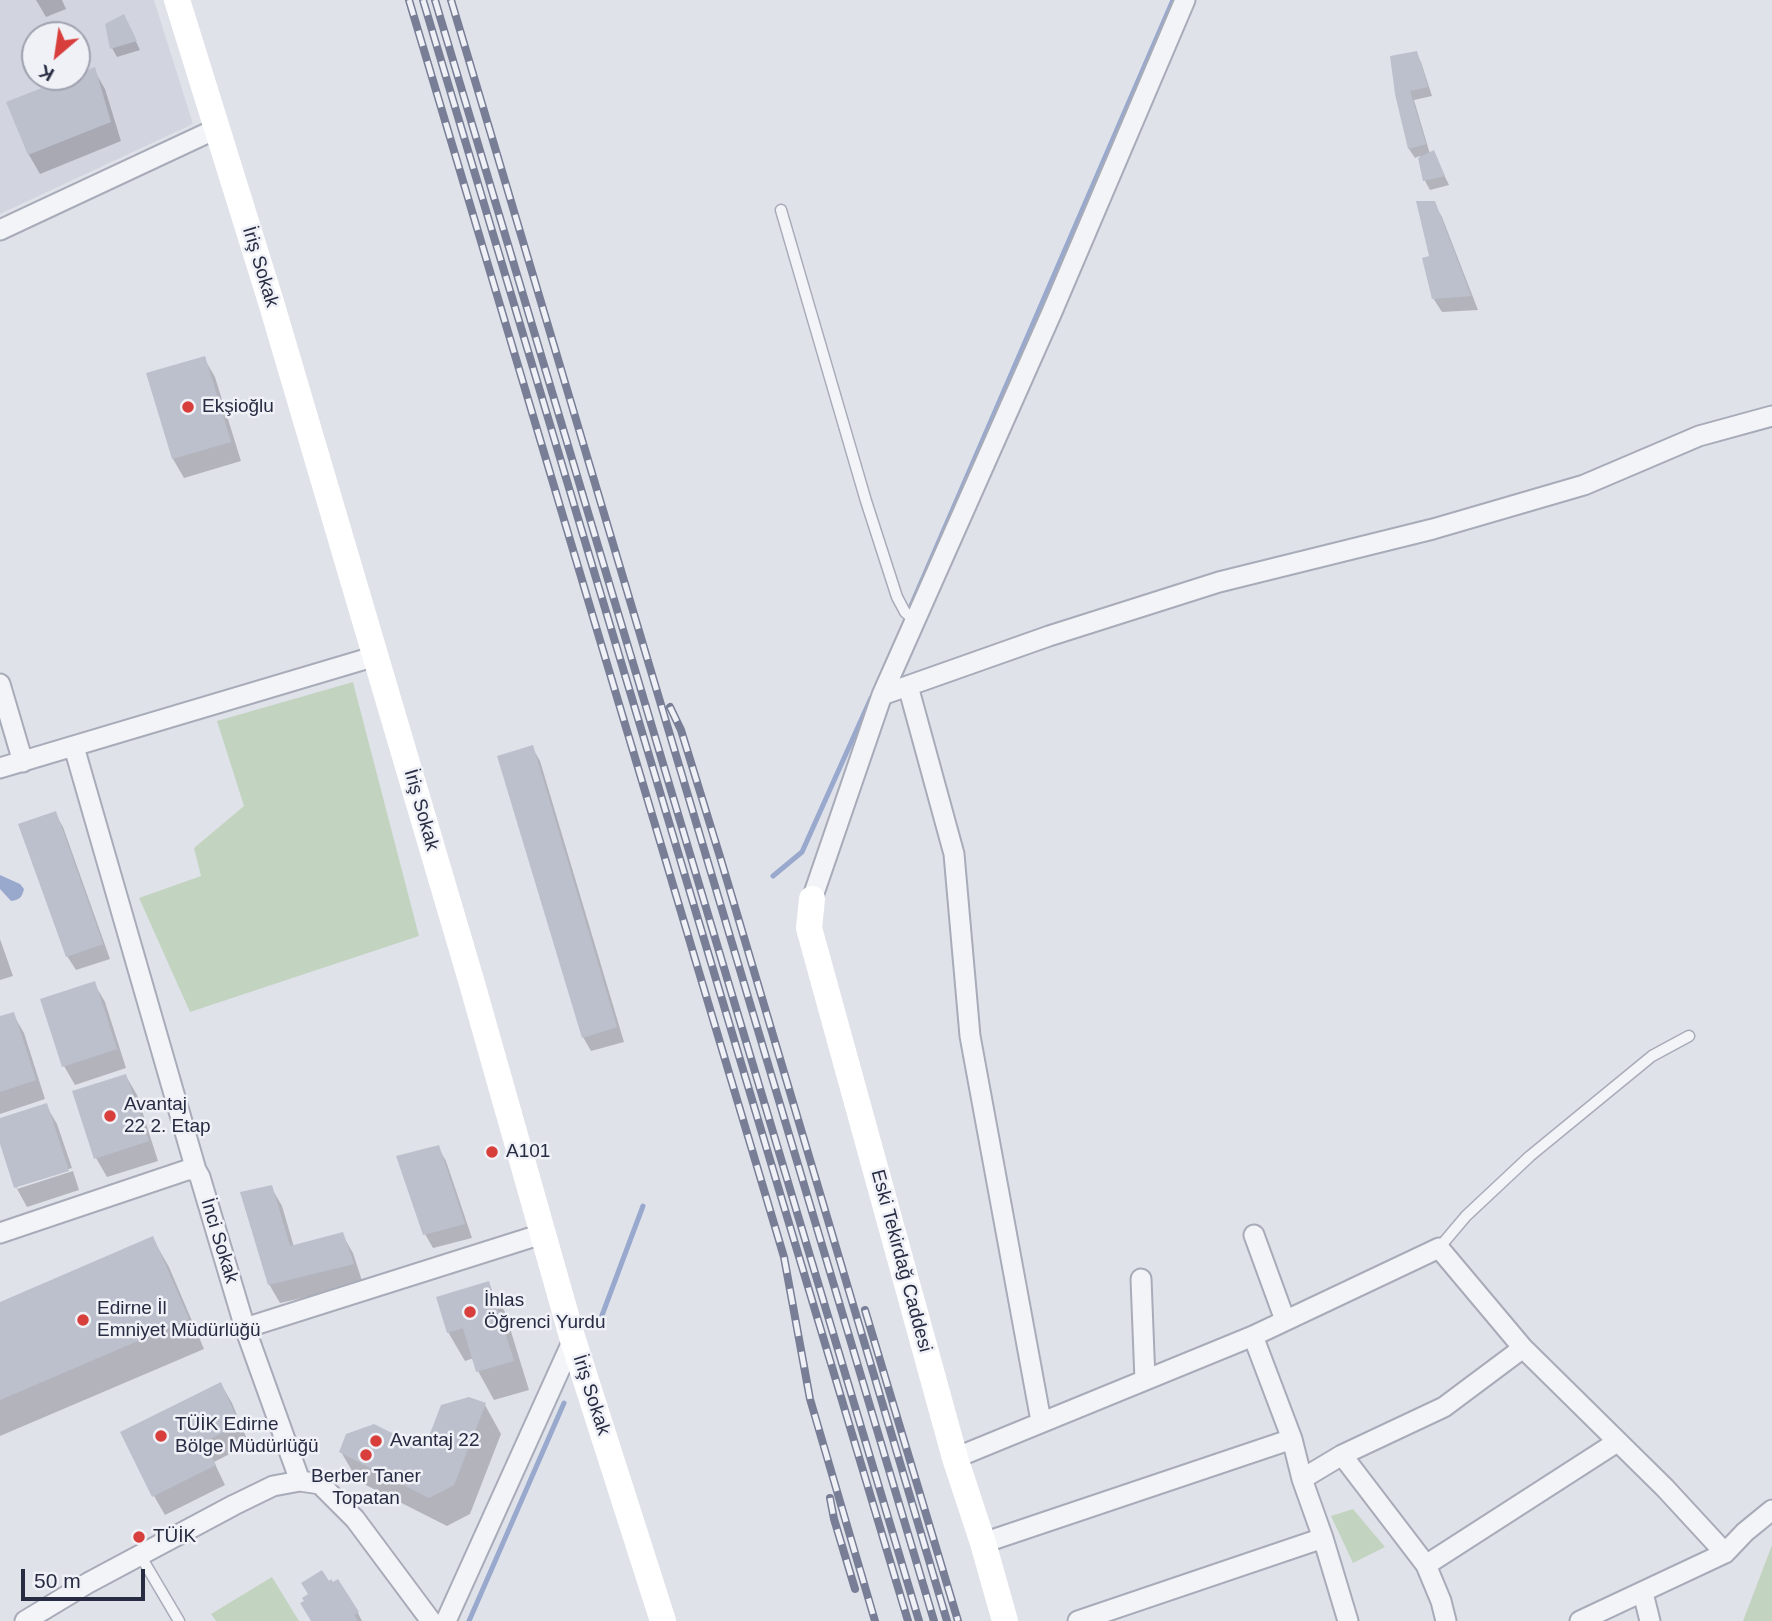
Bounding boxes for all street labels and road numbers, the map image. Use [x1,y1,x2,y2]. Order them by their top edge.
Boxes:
street label: İriş Sokak [237,224,283,310]
street label: İriş Sokak [399,767,443,853]
street label: Eski Tekirdağ Caddesi [866,1167,936,1355]
street label: İnci Sokak [195,1196,243,1286]
street label: İriş Sokak [567,1352,615,1438]

